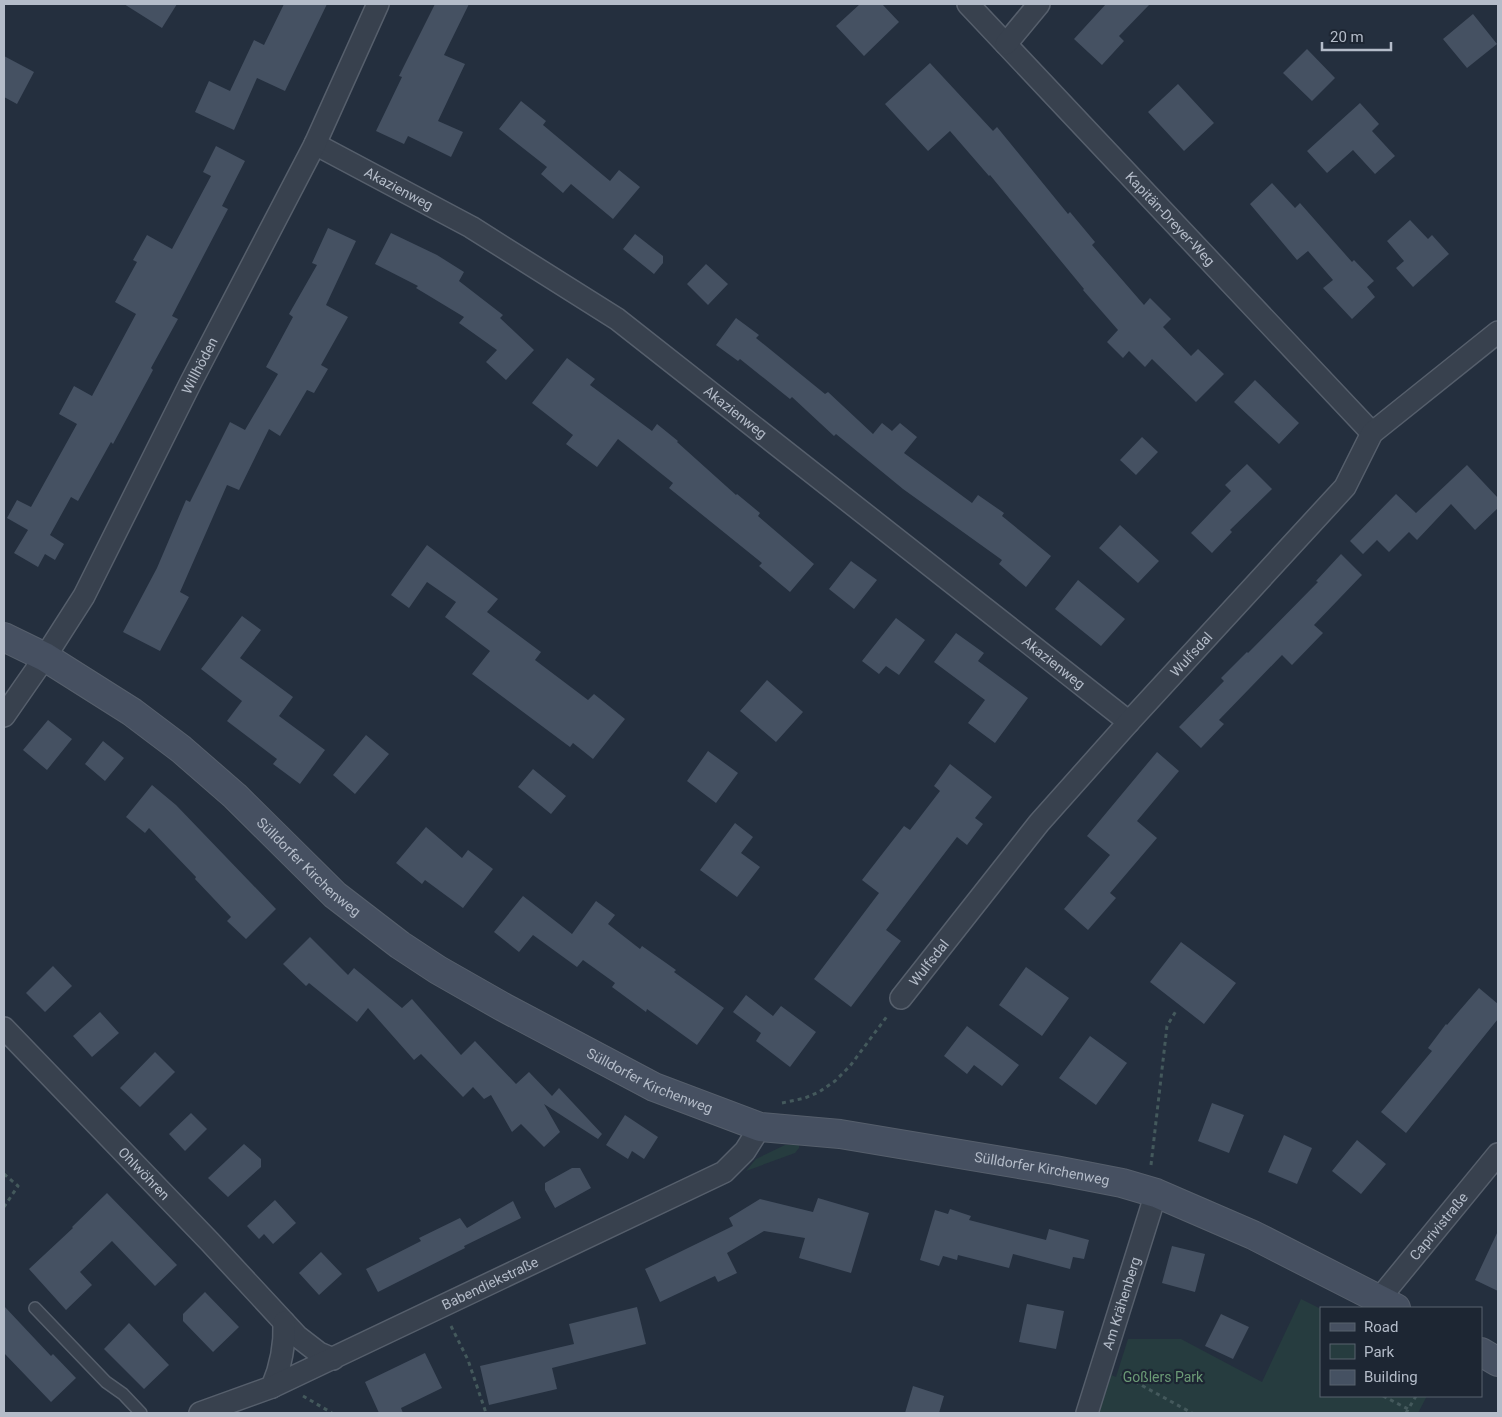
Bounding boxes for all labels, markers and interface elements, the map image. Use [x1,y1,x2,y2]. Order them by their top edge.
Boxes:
scale bar [1322,20,1391,52]
text: 20 m [1330,28,1364,46]
street label: Akazienweg [362,164,436,213]
street label: Kapitän-Dreyer-Weg [1122,169,1218,269]
street label: Willhöden [178,335,221,397]
street label: Akazienweg [701,383,770,442]
street label: Wulfsdal [1167,629,1215,680]
street label: Akazienweg [1019,633,1088,692]
street label: Sülldorfer Kirchenweg [254,814,364,920]
street label: Wulfsdal [906,936,952,989]
street label: Sülldorfer Kirchenweg [584,1045,715,1116]
street label: Ohlwöhren [115,1144,173,1203]
street label: Sülldorfer Kirchenweg [973,1149,1111,1188]
street label: Caprivistraße [1406,1189,1471,1263]
street label: Babendiekstraße [439,1254,541,1313]
street label: Am Krähenberg [1099,1255,1143,1352]
legend [1320,1307,1482,1397]
text: Road [1364,1318,1398,1336]
text: Park [1364,1343,1395,1361]
text: Building [1364,1368,1418,1386]
park label: Goßlers Park [1123,1369,1204,1385]

